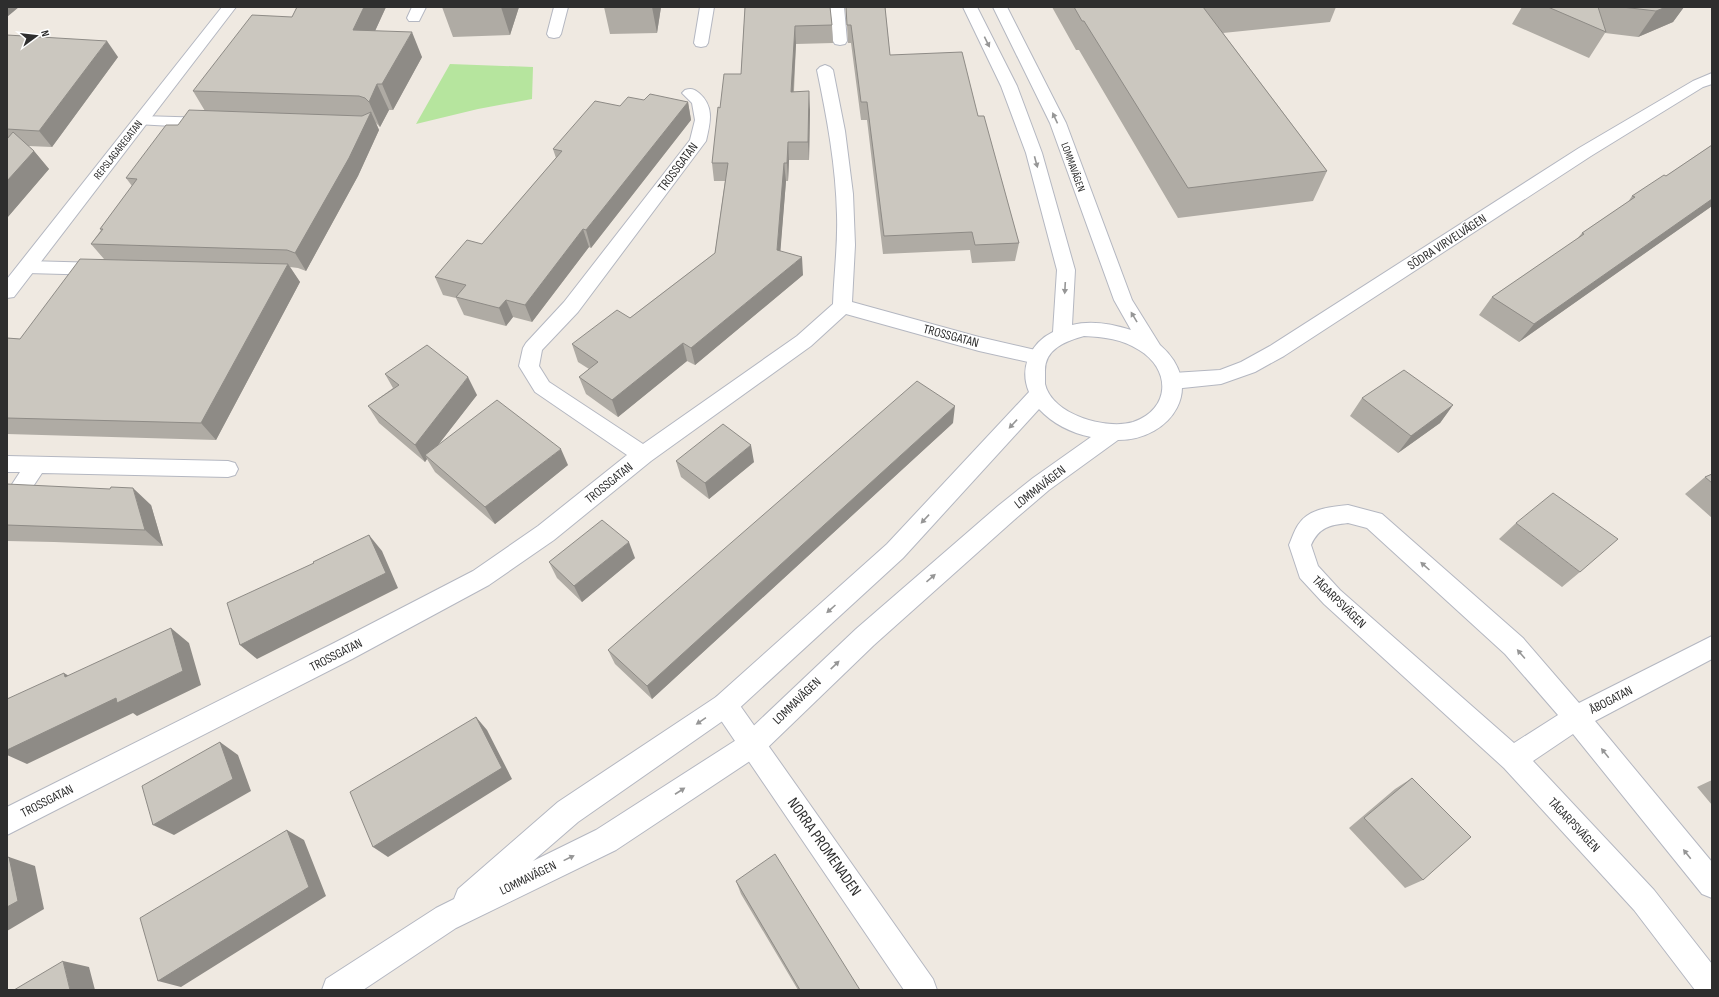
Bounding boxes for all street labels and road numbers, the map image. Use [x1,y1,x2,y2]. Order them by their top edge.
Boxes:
street label: REPSLAGAREGATAN [91,118,145,182]
street label: TROSSGATAN [654,139,702,195]
street label: LOMMAVÄGEN [1058,140,1088,194]
street label: SÖDRA VIRVELVÄGEN [1404,210,1490,274]
street label: TROSSGATAN [921,321,981,351]
street label: TROSSGATAN [582,459,636,507]
street label: LOMMAVÄGEN [1011,462,1069,512]
street label: TÅGARPSVÄGEN [1309,572,1369,632]
street label: TROSSGATAN [307,635,365,675]
street label: LOMMAVÄGEN [769,674,825,728]
street label: ÅBOGATAN [1586,682,1635,718]
street label: TROSSGATAN [18,781,76,821]
street label: NORRA PROMENADEN [783,794,865,900]
street label: TÅGARPSVÄGEN [1545,794,1603,856]
street label: LOMMAVÄGEN [497,857,559,899]

